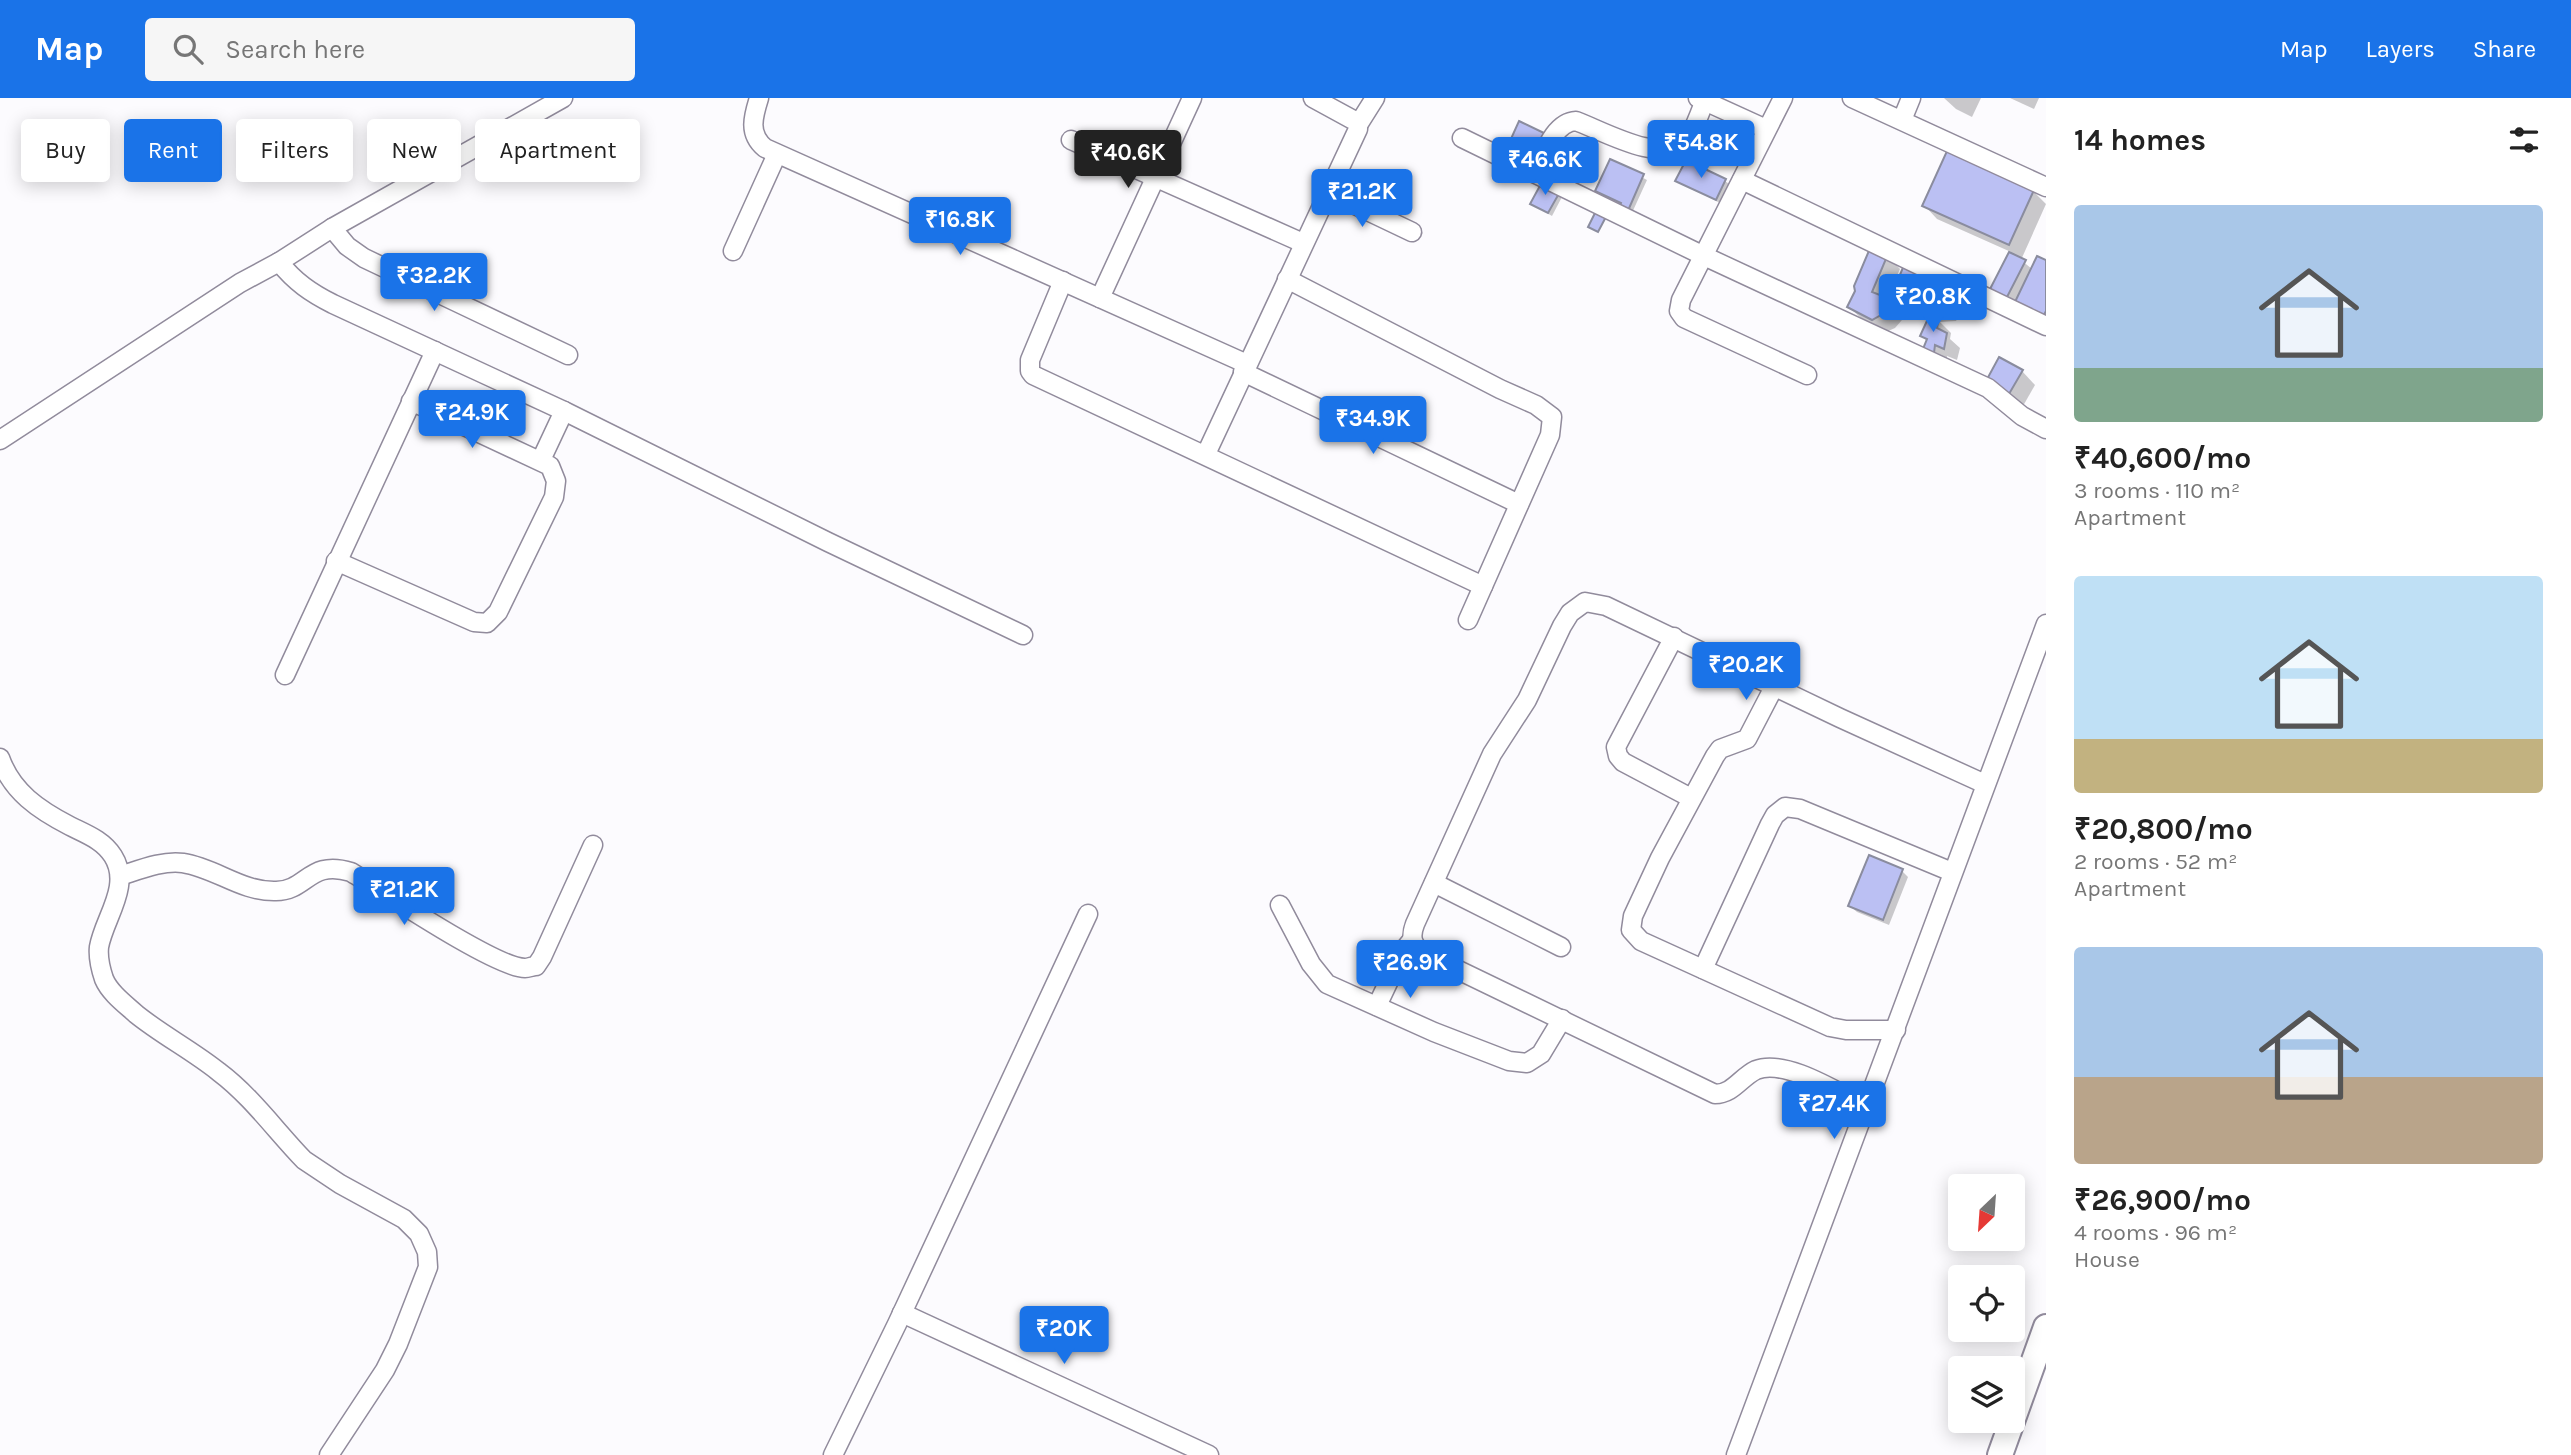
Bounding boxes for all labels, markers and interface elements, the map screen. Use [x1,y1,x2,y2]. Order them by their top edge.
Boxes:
search box [145,18,635,81]
text: Map [35,30,103,68]
icon: search [169,30,207,68]
text: Search here [225,34,365,65]
text: Map [2280,35,2328,63]
text: Layers [2366,35,2435,63]
text: Share [2473,35,2536,63]
chip: Buy [21,119,110,182]
chip: Rent [124,119,222,182]
chip: Filters [236,119,353,182]
chip: New [367,119,461,182]
chip: Apartment [475,119,640,182]
pin: ₹54.8K [1644,120,1758,180]
icon: filters [2505,121,2543,159]
text: 14 homes [2074,122,2206,158]
text: ₹54.8K [1663,129,1739,156]
pin: ₹40.6K [1071,130,1185,190]
pin: ₹46.6K [1488,138,1602,197]
text: ₹40.6K [1090,139,1166,166]
text: ₹46.6K [1508,146,1582,173]
pin: ₹21.2K [1305,170,1419,229]
text: ₹21.2K [1327,178,1397,205]
pin: ₹16.8K [903,198,1017,257]
text: ₹16.8K [925,206,995,233]
icon: home [2246,250,2372,376]
pin: ₹32.2K [377,254,491,313]
text: ₹32.2K [396,262,472,289]
pin: ₹20.8K [1876,274,1990,334]
text: ₹20.8K [1895,283,1971,310]
pin: ₹24.9K [415,390,529,450]
pin: ₹34.9K [1316,396,1430,456]
text: ₹24.9K [435,399,509,426]
text: ₹34.9K [1335,405,1411,432]
text: ₹40,600/mo [2074,440,2251,476]
text: 3 rooms · 110 m² [2074,477,2240,504]
text: Apartment [2074,504,2186,531]
icon: home [2246,621,2372,747]
pin: ₹20.2K [1689,642,1803,702]
text: ₹20.2K [1708,651,1784,678]
text: ₹20,800/mo [2074,811,2253,847]
text: 2 rooms · 52 m² [2074,848,2237,875]
pin: ₹21.2K [347,868,461,927]
text: Apartment [2074,875,2186,902]
text: ₹21.2K [369,876,439,903]
pin: ₹26.9K [1353,940,1467,1000]
text: ₹26.9K [1372,949,1448,976]
icon: home [2246,992,2372,1118]
pin: ₹27.4K [1777,1082,1891,1141]
text: ₹27.4K [1798,1090,1870,1117]
north arrow [1948,1174,2025,1251]
map controls [1948,1174,2025,1433]
text: ₹26,900/mo [2074,1182,2251,1218]
text: 4 rooms · 96 m² [2074,1219,2237,1246]
text: House [2074,1246,2140,1273]
button: locate [1948,1265,2025,1342]
pin: ₹20K [1023,1306,1105,1366]
text: ₹20K [1036,1315,1092,1342]
button: layers [1948,1356,2025,1433]

